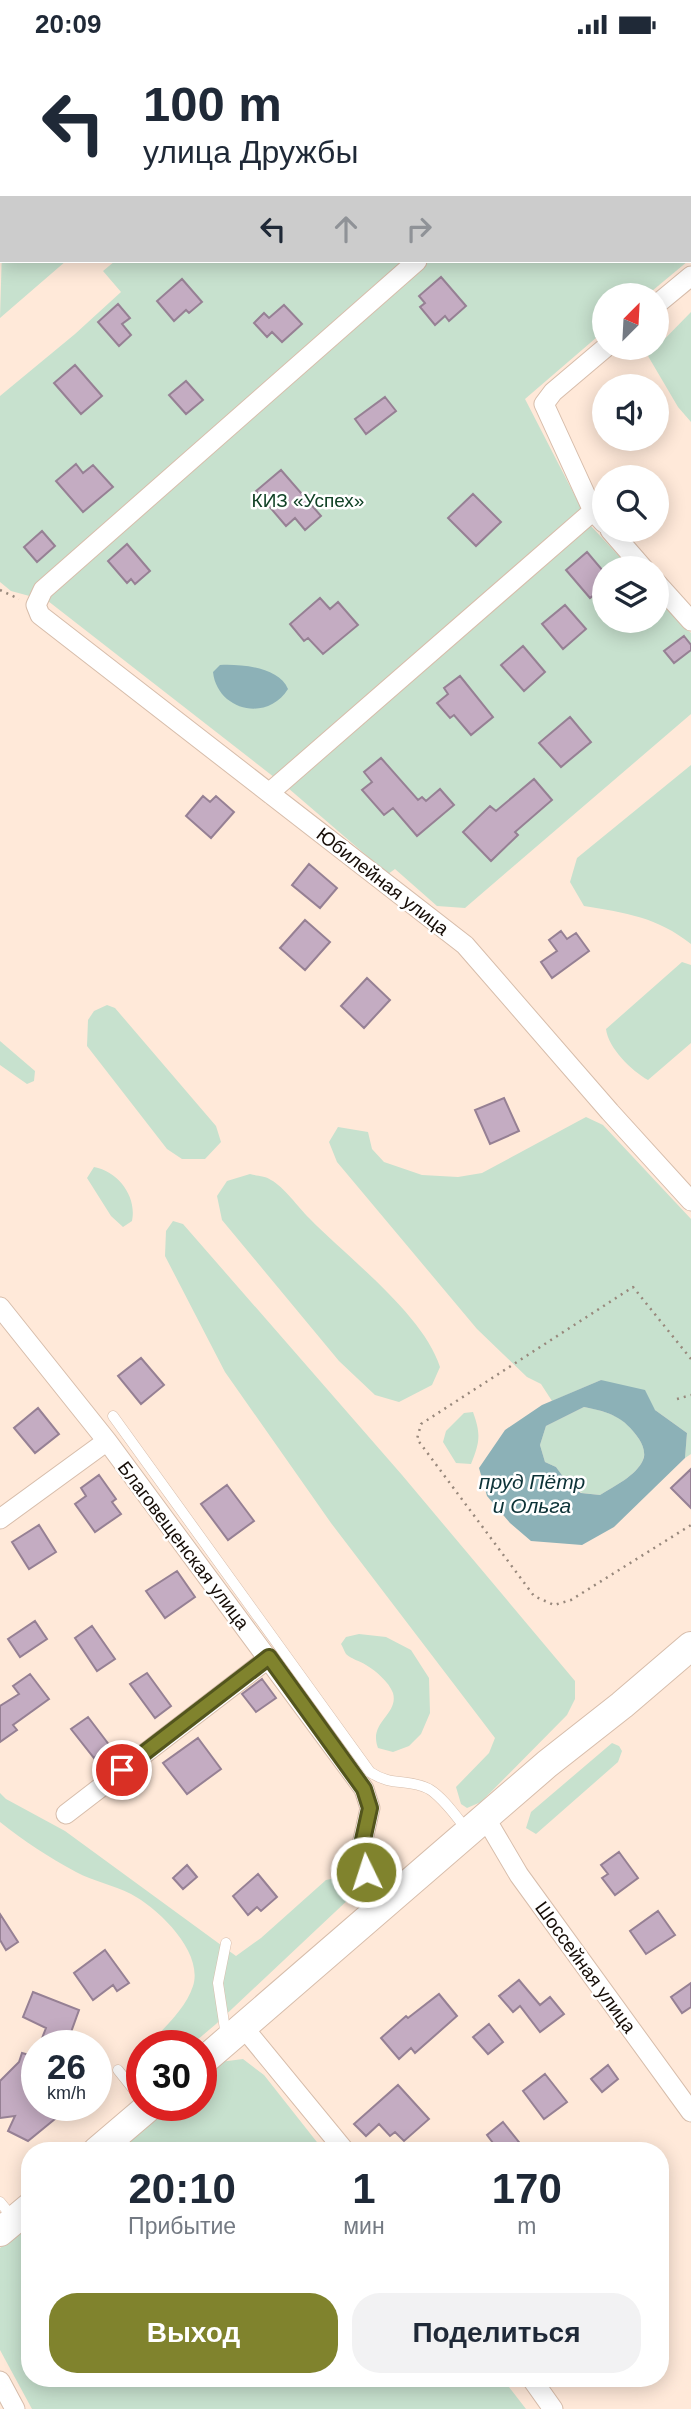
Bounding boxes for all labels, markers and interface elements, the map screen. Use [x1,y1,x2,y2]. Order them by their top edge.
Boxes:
text: 20:09 [35,9,102,39]
icon: left [28,77,119,168]
text: 100 m [143,77,282,131]
text: улица Дружбы [143,134,358,170]
icon: left [254,210,292,248]
icon: ahead [327,210,365,248]
icon: right [400,210,438,248]
north arrow [592,283,668,361]
map controls [592,283,669,633]
button: sound [592,374,669,451]
button: search [592,465,669,542]
park label: КИЗ «Успех» [252,490,364,511]
button: layers [592,556,669,633]
street label: Юбилейная улица [312,823,453,940]
street label: Благовещенская улица [114,1457,254,1634]
water label: пруд Пётр и Ольга [479,1470,585,1517]
pin [92,1740,152,1800]
icon: arrive [103,1751,141,1789]
position arrow [329,1835,403,1909]
street label: Шоссейная улица [531,1898,640,2037]
speed limit sign: 30 [126,2030,217,2121]
text: 26 [47,2047,86,2086]
text: km/h [47,2083,86,2103]
text: 20:10 [128,2165,236,2212]
text: 1 [352,2165,376,2212]
text: 170 [492,2165,562,2212]
text: Прибытие [128,2213,236,2239]
text: мин [343,2213,385,2239]
text: m [517,2213,536,2239]
button: Выход [49,2293,338,2373]
button: Поделиться [352,2293,641,2373]

